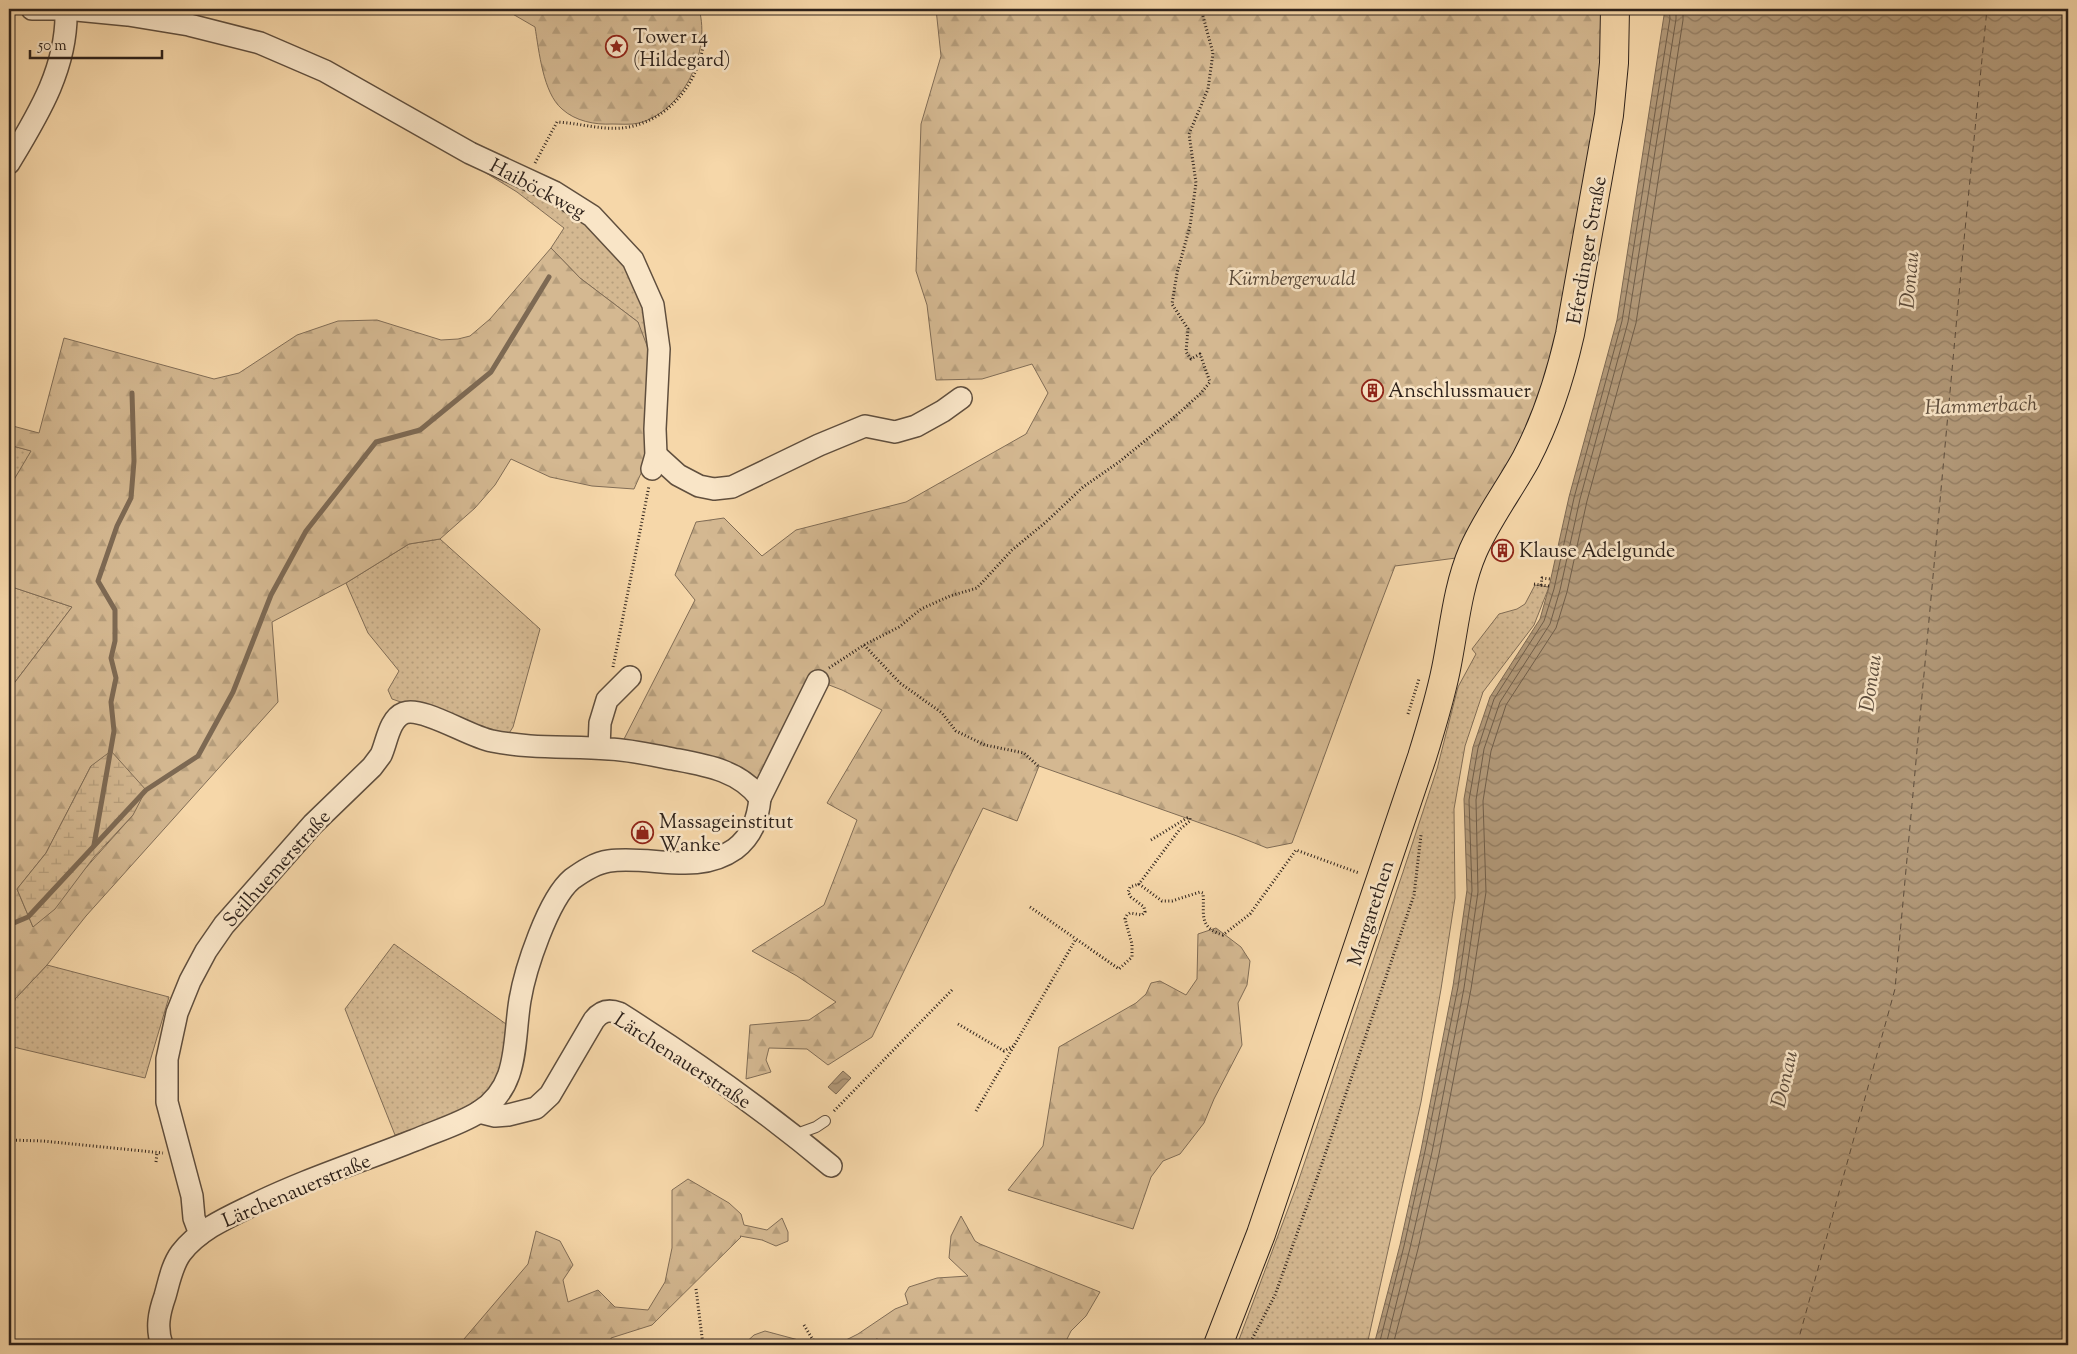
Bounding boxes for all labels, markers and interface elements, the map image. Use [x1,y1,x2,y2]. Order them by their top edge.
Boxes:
place label: Tower 14 (Hildegard) [633,24,731,76]
scale bar [30,28,162,60]
place icon: Tower 14 (Hildegard) [605,35,629,59]
text: 50 m [37,36,67,57]
street label: Haiböckweg [484,153,590,228]
street label: Eferdinger Straße [1561,174,1616,327]
water label: Donau [1894,250,1928,310]
park label: Kürnbergerwald [1228,266,1356,295]
building icon: Anschlussmauer [1360,378,1384,402]
place label: Anschlussmauer [1388,378,1532,407]
water label: Hammerbach [1924,390,2038,424]
building icon: Klause Adelgunde [1491,538,1515,562]
place label: Klause Adelgunde [1519,538,1675,567]
water label: Donau [1853,653,1891,714]
street label: Seilhuemerstraße [217,804,339,935]
place label: Massageinstitut Wanke [659,809,793,861]
shop icon: Massageinstitut Wanke [631,821,655,845]
street label: Margarethen [1342,857,1403,970]
street label: Lärchenauerstraße [607,1007,756,1117]
water label: Donau [1765,1048,1807,1111]
street label: Lärchenauerstraße [218,1148,376,1237]

